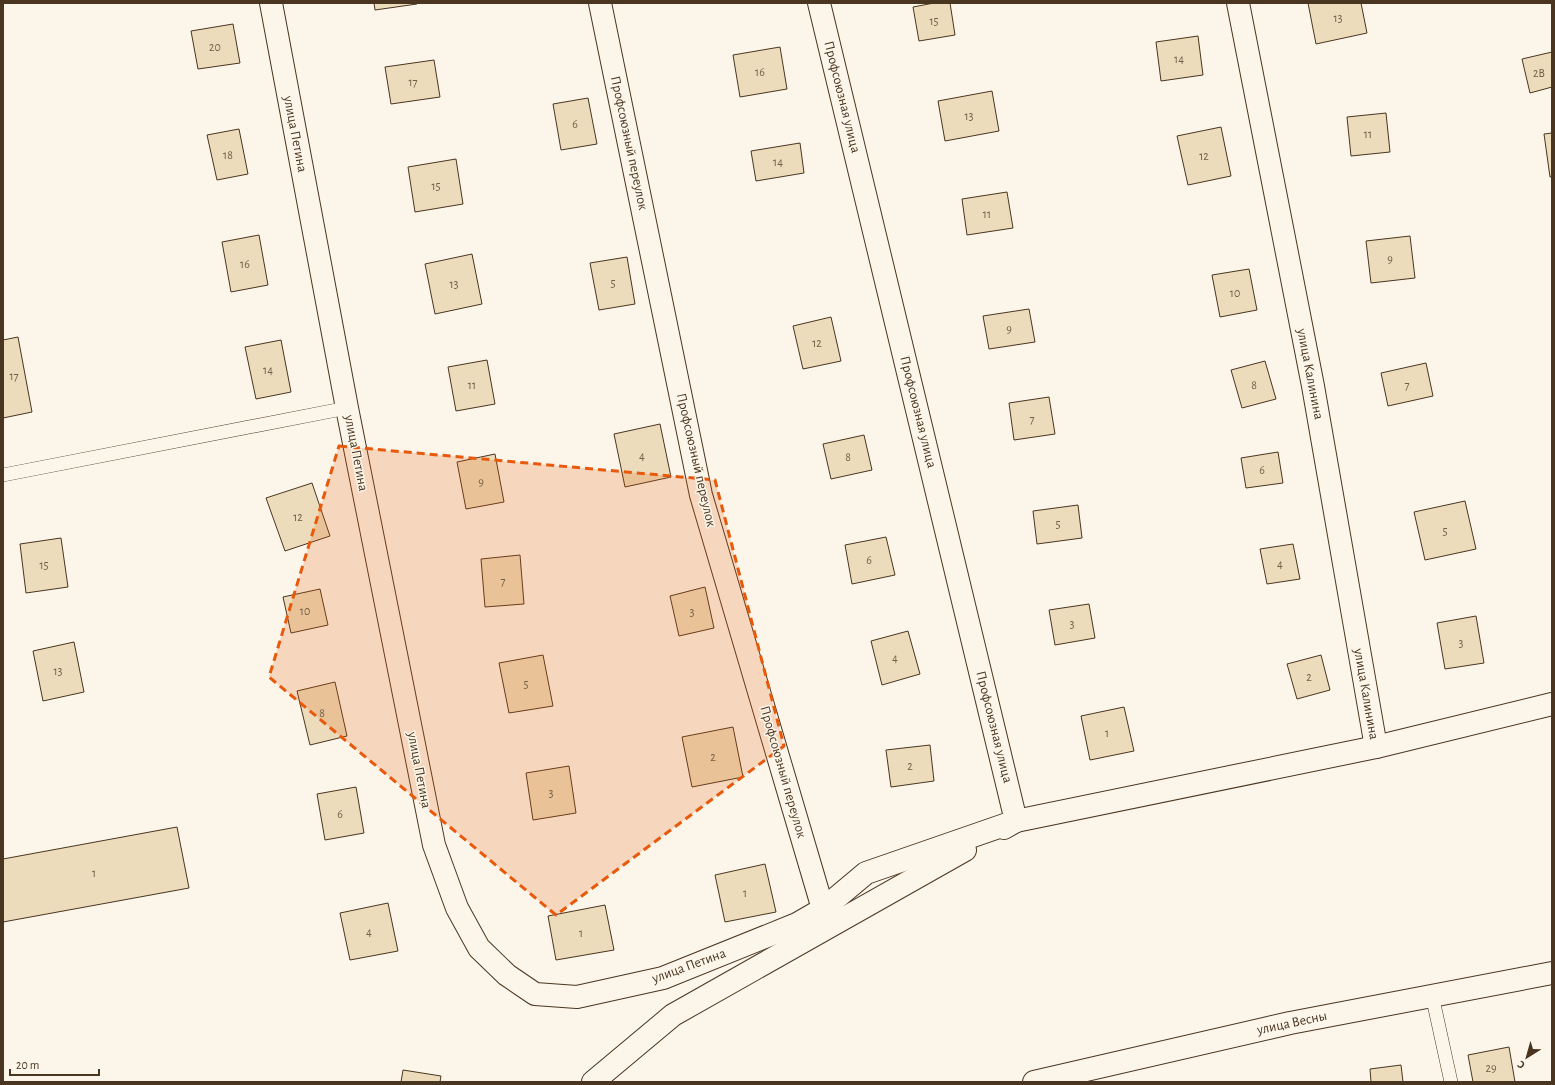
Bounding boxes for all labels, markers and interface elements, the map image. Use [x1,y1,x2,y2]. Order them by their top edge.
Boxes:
house number: 13 [1333,12,1343,24]
house number: 15 [929,15,939,27]
street label: Профсоюзная улица [821,40,863,155]
house number: 20 [209,41,221,53]
house number: 14 [1174,53,1184,65]
house number: 16 [755,66,765,78]
house number: 2В [1533,67,1545,79]
street label: Профсоюзный переулок [608,75,650,212]
house number: 17 [408,76,418,88]
street label: улица Петина [281,94,309,174]
house number: 13 [964,110,974,122]
house number: 6 [572,118,578,130]
house number: 11 [1364,128,1372,140]
house number: 18 [223,149,233,161]
house number: 12 [1199,150,1209,162]
house number: 14 [773,156,783,168]
house number: 15 [431,180,441,192]
house number: 11 [983,208,991,220]
house number: 9 [1387,253,1393,265]
house number: 16 [240,258,250,270]
house number: 5 [610,277,616,289]
house number: 13 [449,278,459,290]
house number: 10 [1230,287,1240,299]
house number: 9 [1006,323,1012,335]
street label: улица Калинина [1294,326,1326,421]
house number: 12 [812,337,822,349]
street label: Профсоюзная улица [897,355,939,470]
house number: 14 [263,364,273,376]
house number: 17 [9,370,19,382]
house number: 11 [468,379,476,391]
house number: 8 [1251,379,1257,391]
house number: 7 [1404,379,1410,391]
street label: Профсоюзный переулок [674,392,718,529]
street label: улица Петина [342,413,370,493]
house number: 7 [1029,413,1035,425]
house number: 4 [639,450,645,462]
house number: 8 [845,451,851,463]
house number: 6 [1259,464,1265,476]
house number: 9 [478,476,484,488]
house number: 12 [293,511,303,523]
house number: 5 [1055,518,1061,530]
house number: 5 [1442,525,1448,537]
house number: 6 [866,554,872,566]
house number: 4 [1277,558,1283,570]
house number: 15 [39,559,49,571]
house number: 7 [500,575,506,587]
house number: 10 [300,605,310,617]
house number: 3 [690,606,695,618]
house number: 3 [1070,618,1075,630]
house number: 3 [1459,637,1464,649]
street label: улица Калинина [1351,646,1381,741]
house number: 4 [892,652,898,664]
house number: 13 [53,665,63,677]
street label: Профсоюзная улица [973,670,1015,785]
house number: 2 [1306,671,1312,683]
house number: 5 [523,678,529,690]
street label: Профсоюзный переулок [757,704,809,840]
house number: 8 [319,707,325,719]
house number: 1 [1105,727,1109,739]
street label: улица Петина [405,730,433,810]
house number: 2 [710,751,716,763]
house number: 2 [907,760,913,772]
house number: 3 [549,787,554,799]
house number: 6 [337,808,343,820]
house number: 1 [92,867,96,879]
house number: 1 [743,887,747,899]
house number: 4 [366,926,372,938]
house number: 1 [579,927,583,939]
street label: улица Петина [649,946,728,986]
street label: улица Весны [1255,1009,1328,1037]
north arrow [1507,1037,1547,1077]
scale bar [10,1051,99,1077]
text: С [1516,1058,1527,1071]
text: 20 m [16,1059,39,1071]
house number: 29 [1485,1062,1497,1074]

